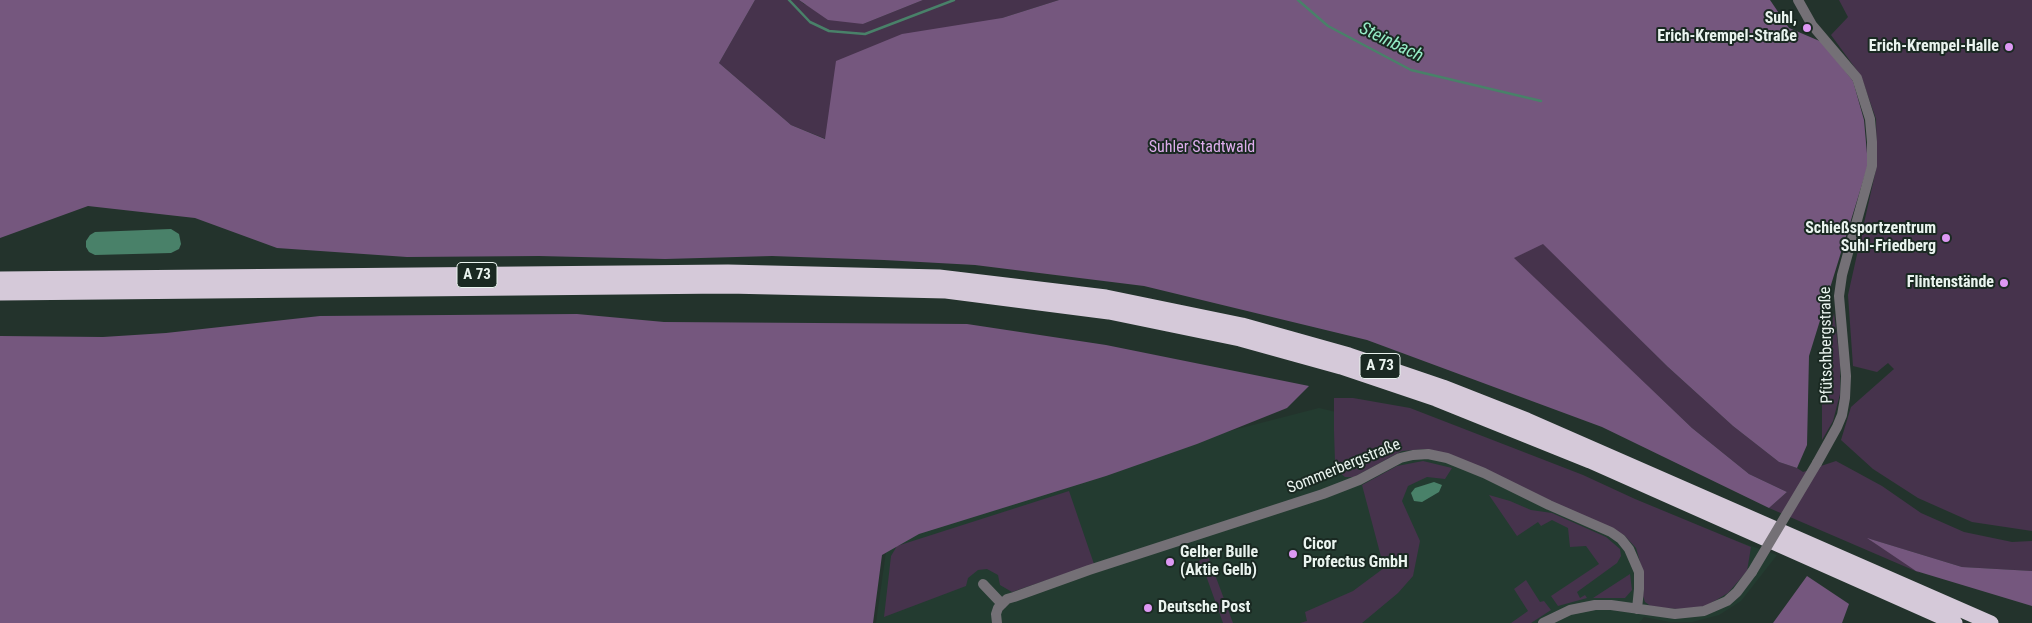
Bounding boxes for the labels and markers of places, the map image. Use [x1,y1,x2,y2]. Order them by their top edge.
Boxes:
place label: Suhl, Erich-Krempel-Straße [1657,9,1797,47]
marker: Suhl, Erich-Krempel-Straße [1801,22,1813,34]
place label: Erich-Krempel-Halle [1869,37,1999,57]
marker: Erich-Krempel-Halle [2003,41,2015,53]
place label: Schießsportzentrum Suhl-Friedberg [1805,219,1936,257]
marker: Schießsportzentrum Suhl-Friedberg [1940,232,1952,244]
place label: Flintenstände [1907,273,1994,293]
marker: Flintenstände [1998,277,2010,289]
place label: Cicor Profectus GmbH [1303,535,1408,573]
place label: Gelber Bulle (Aktie Gelb) [1180,543,1258,581]
marker: Cicor Profectus GmbH [1287,548,1299,560]
marker: Gelber Bulle (Aktie Gelb) [1164,556,1176,568]
place label: Deutsche Post [1158,598,1250,618]
marker: Deutsche Post [1142,602,1154,614]

